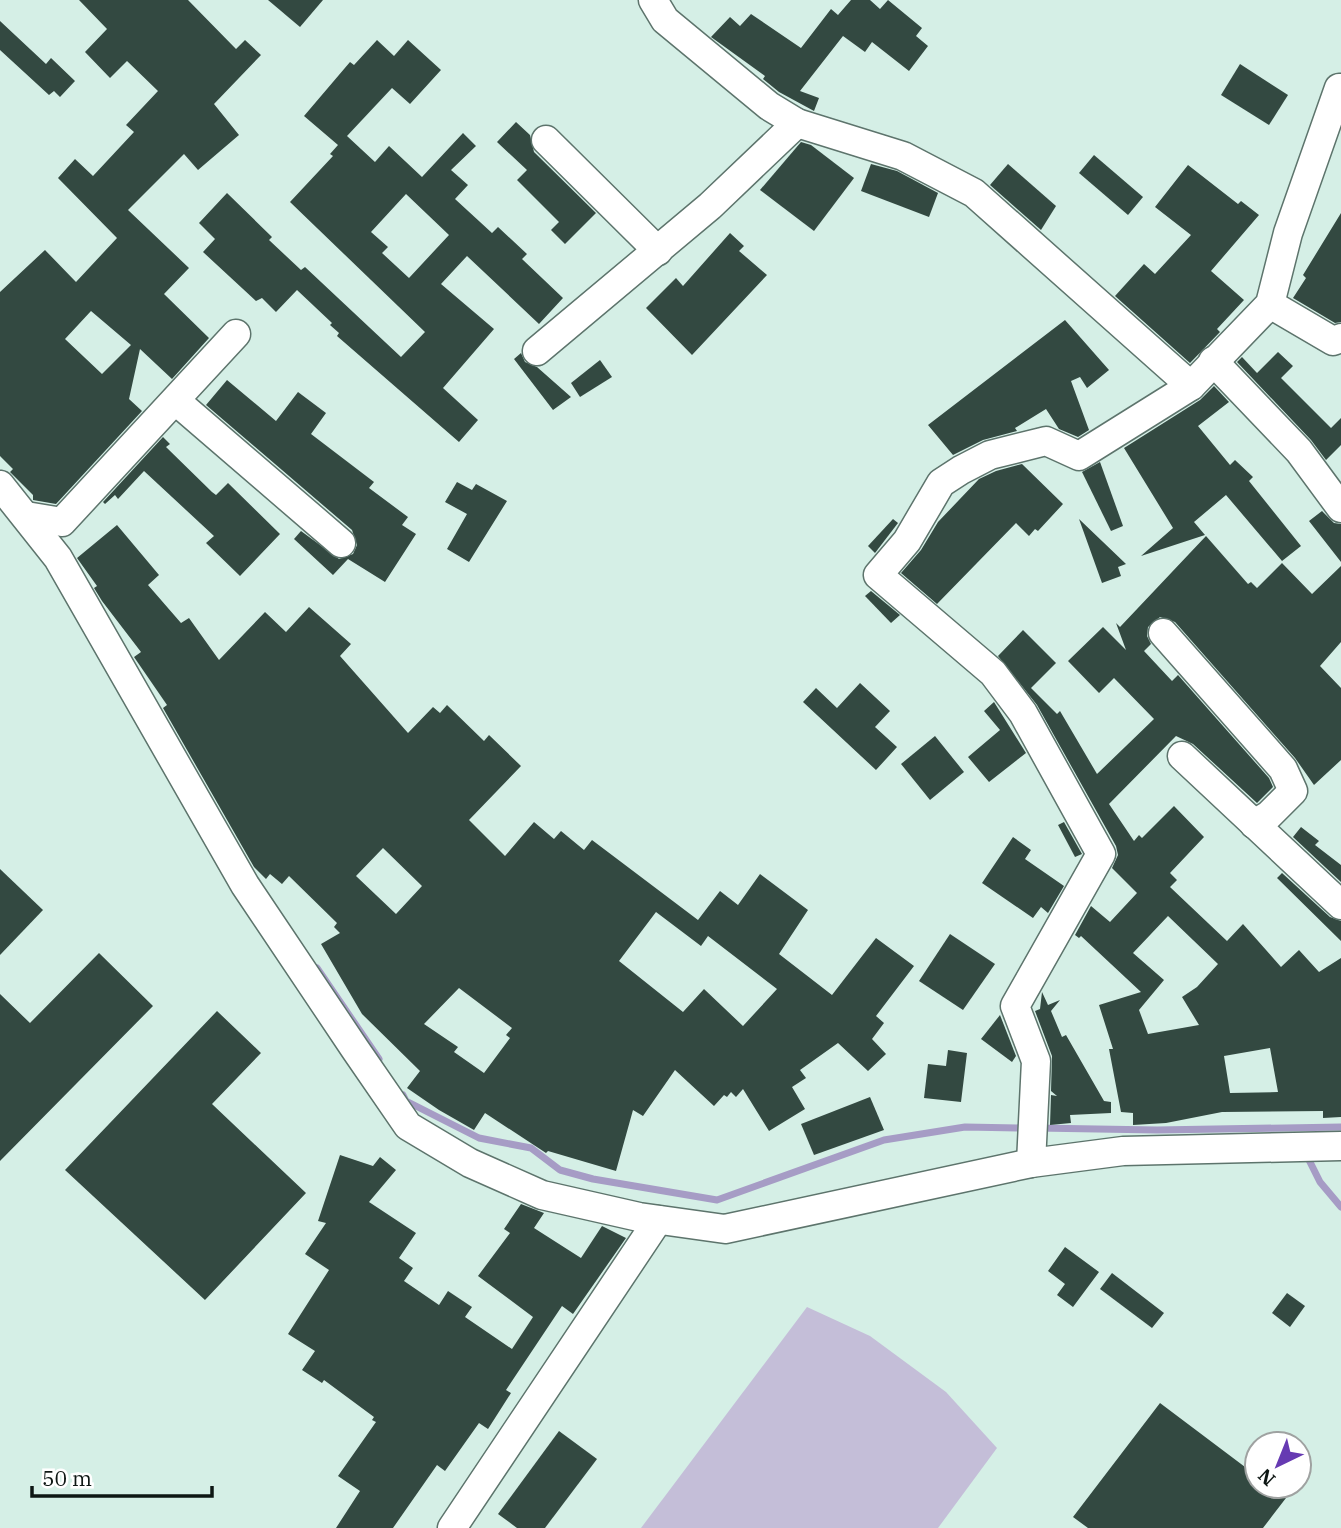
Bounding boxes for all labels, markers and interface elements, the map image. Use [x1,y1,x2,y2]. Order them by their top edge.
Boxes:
north arrow [1243,1430,1313,1500]
scale bar [32,1454,212,1498]
text: 50 m [42,1464,92,1492]
text: N [1253,1464,1280,1491]

